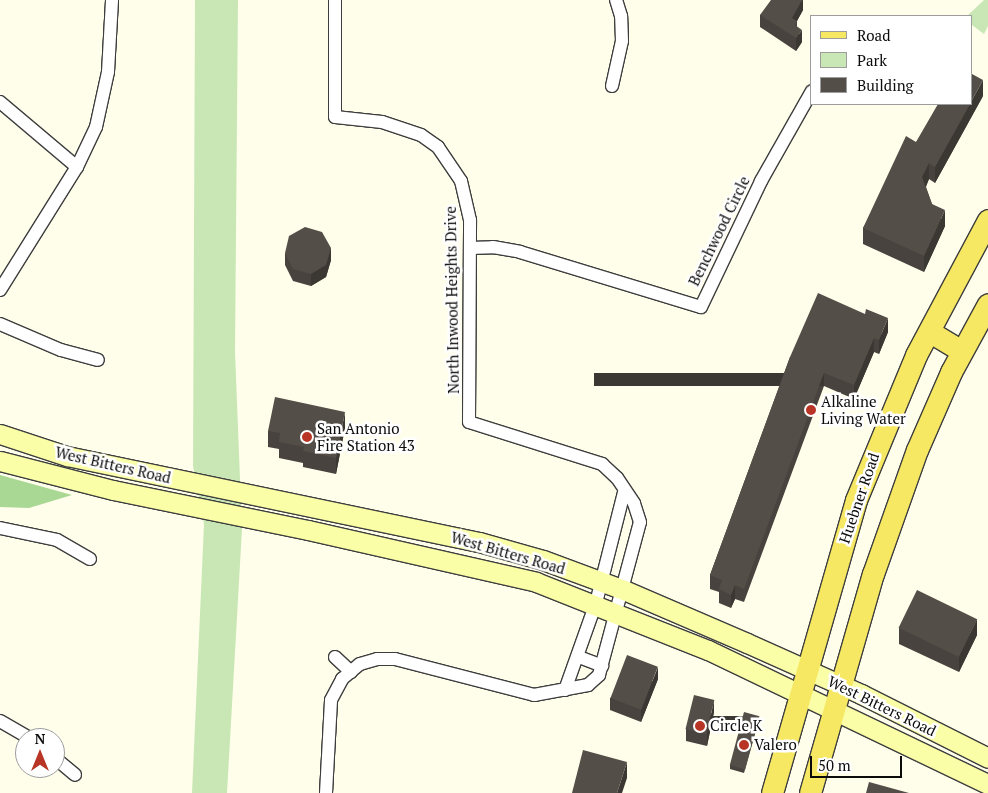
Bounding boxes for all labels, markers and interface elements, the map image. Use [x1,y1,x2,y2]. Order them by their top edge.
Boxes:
legend [810,15,973,105]
text: Road [857,25,890,45]
text: Park [857,50,887,70]
text: Building [857,75,914,95]
street label: Benchwood Circle [685,173,753,289]
street label: North Inwood Heights Drive [441,206,463,394]
place label: Alkaline Living Water [821,392,906,427]
marker: Alkaline Living Water [805,404,817,416]
place label: San Antonio Fire Station 43 [317,419,415,454]
marker: San Antonio Fire Station 43 [301,431,313,443]
street label: West Bitters Road [53,443,173,487]
street label: Huebner Road [835,450,883,546]
street label: West Bitters Road [449,528,567,578]
street label: West Bitters Road [825,672,939,740]
place label: Circle K [710,717,762,735]
marker: Circle K [694,720,706,732]
north arrow [15,728,65,778]
text: N [35,729,45,748]
place label: Valero [754,736,797,754]
marker: Valero [738,739,750,751]
scale bar [813,746,906,778]
text: 50 m [818,755,851,775]

